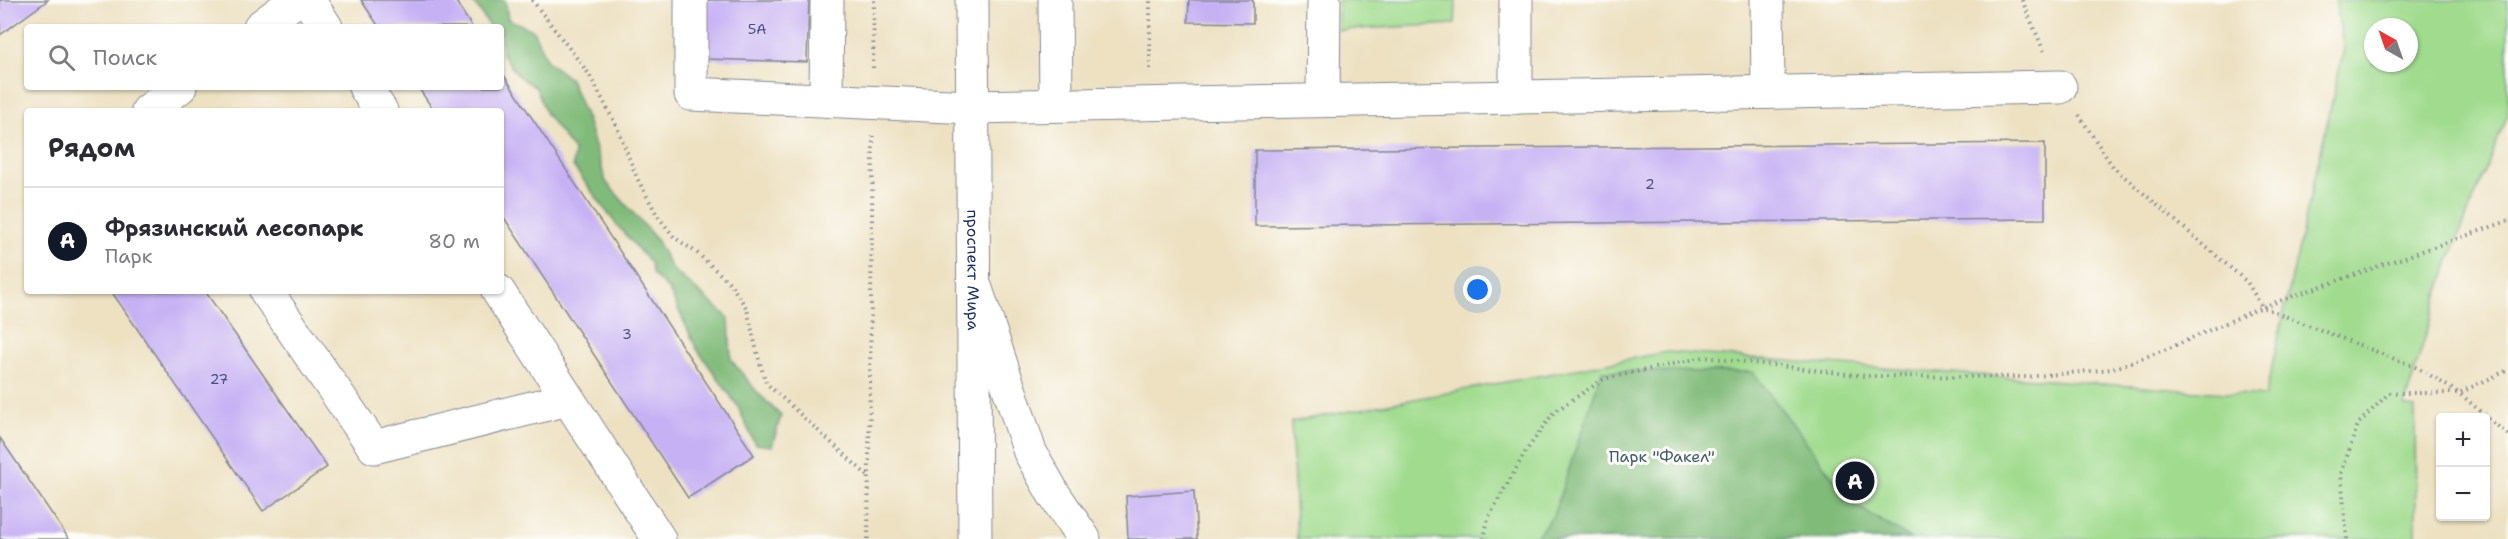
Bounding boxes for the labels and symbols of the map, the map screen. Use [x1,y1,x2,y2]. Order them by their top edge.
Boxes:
north arrow [2364,18,2418,72]
house number: 5А [748,20,766,38]
house number: 2 [1645,175,1655,193]
street label: проспект Мира [963,209,984,331]
your location [1463,275,1492,304]
house number: 3 [622,325,632,343]
house number: 27 [210,370,228,388]
park label: Парк "Факел" [1609,446,1715,467]
pin: A [1836,458,1874,504]

